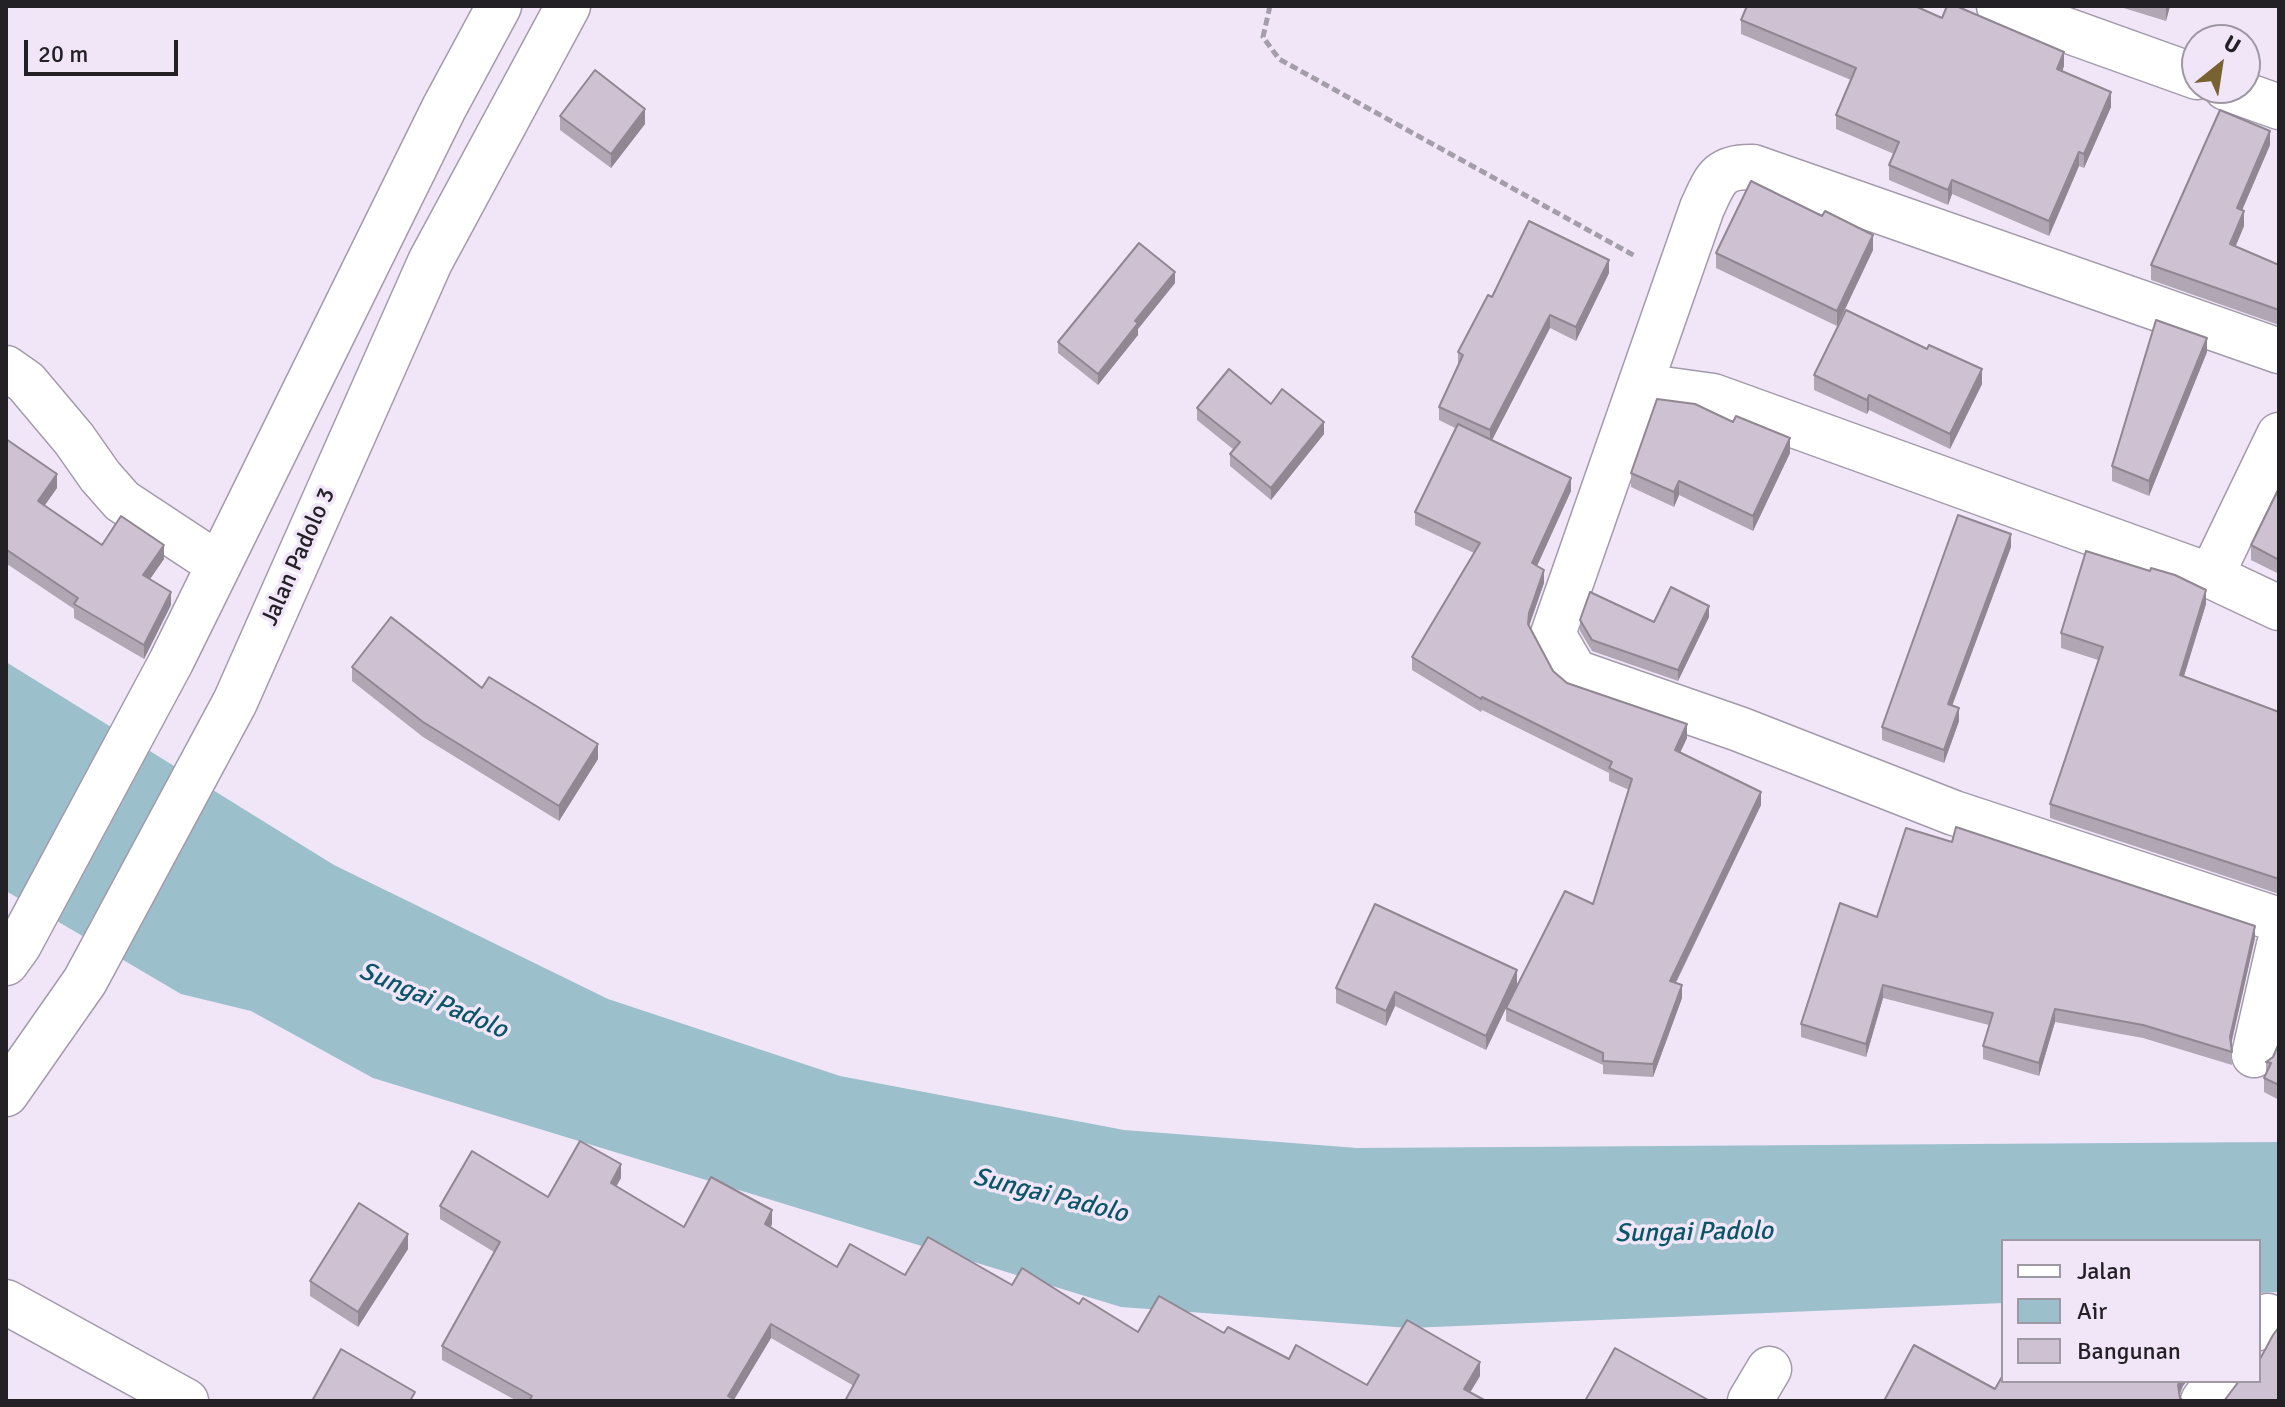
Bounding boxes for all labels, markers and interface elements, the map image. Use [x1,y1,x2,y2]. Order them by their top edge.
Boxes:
scale bar [28,24,182,74]
north arrow [2181,24,2261,104]
text: U [2219,29,2245,60]
text: 20 m [38,39,88,69]
street label: Jalan Padolo 3 [256,484,342,630]
water label: Sungai Padolo [354,956,512,1046]
water label: Sungai Padolo [970,1162,1130,1230]
water label: Sungai Padolo [1615,1216,1773,1250]
legend [2001,1239,2261,1383]
text: Jalan [2077,1256,2132,1286]
text: Air [2077,1296,2107,1326]
text: Bangunan [2077,1336,2181,1366]

